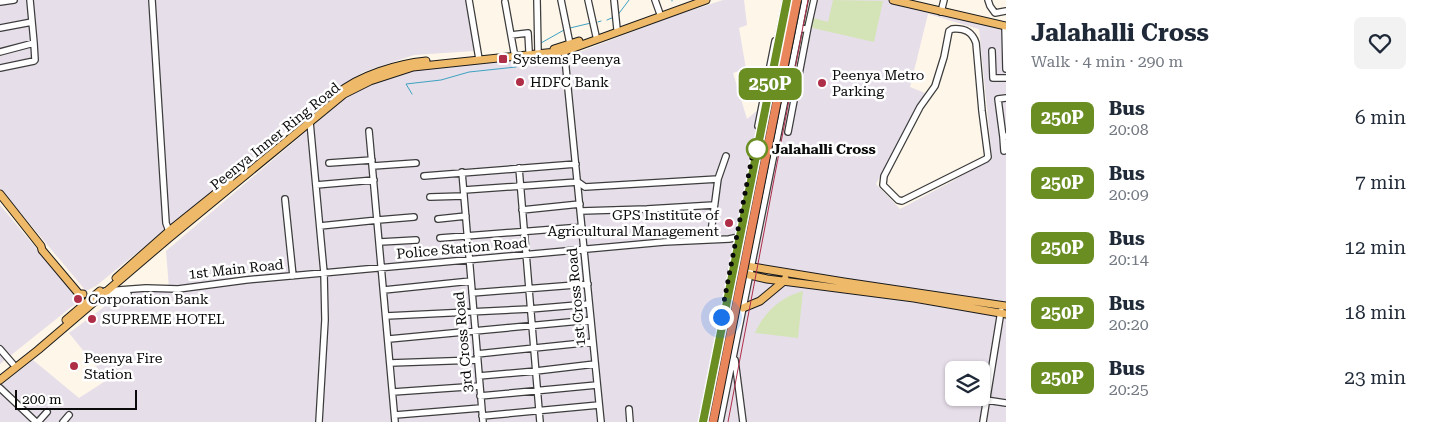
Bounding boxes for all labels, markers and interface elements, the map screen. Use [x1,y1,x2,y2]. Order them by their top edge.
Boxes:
button: heart [1354,17,1406,69]
text: Jalahalli Cross [1031,19,1209,47]
place label: Systems Peenya [513,51,621,67]
text: Walk · 4 min · 290 m [1031,52,1183,71]
marker: Systems Peenya [497,53,509,65]
place label: Peenya Metro Parking [832,67,924,99]
line badge: 250P [735,68,805,100]
text: 250P [749,73,791,94]
place label: HDFC Bank [530,74,609,90]
marker: HDFC Bank [514,76,526,88]
marker: Peenya Metro Parking [816,77,828,89]
street label: Peenya Inner Ring Road [207,79,343,193]
text: Bus [1109,97,1145,120]
text: 6 min [1355,106,1406,129]
text: 250P [1041,107,1084,128]
text: 20:08 [1109,120,1149,139]
marker: Jalahalli Cross [746,138,768,160]
place label: Jalahalli Cross [772,141,876,157]
text: Bus [1109,162,1145,185]
text: 7 min [1355,171,1406,194]
text: 250P [1041,172,1084,193]
text: 20:09 [1109,185,1149,204]
place label: GPS Institute of Agricultural Management [548,207,720,239]
marker: GPS Institute of Agricultural Management [723,217,735,229]
text: Bus [1109,227,1145,250]
street label: Police Station Road [396,234,528,262]
text: 12 min [1344,236,1406,259]
text: 250P [1041,237,1084,258]
street label: 1st Cross Road [564,247,588,347]
text: 20:14 [1109,250,1149,269]
street label: 1st Main Road [188,256,284,282]
place label: Corporation Bank [88,291,209,307]
street label: 3rd Cross Road [451,291,475,393]
text: Bus [1109,292,1145,315]
marker: Corporation Bank [72,293,84,305]
text: 18 min [1344,301,1406,324]
text: 250P [1041,302,1084,323]
your location [709,305,734,330]
place label: SUPREME HOTEL [102,311,225,327]
marker: SUPREME HOTEL [86,313,98,325]
text: 20:20 [1109,315,1149,334]
place label: Peenya Fire Station [84,350,163,382]
text: Bus [1109,357,1145,380]
marker: Peenya Fire Station [68,360,80,372]
map controls [945,361,990,406]
button: layers [945,361,990,406]
text: 23 min [1344,366,1406,389]
text: 250P [1041,367,1084,388]
text: 20:25 [1109,380,1149,399]
scale bar [15,387,138,410]
text: 200 m [22,391,62,407]

